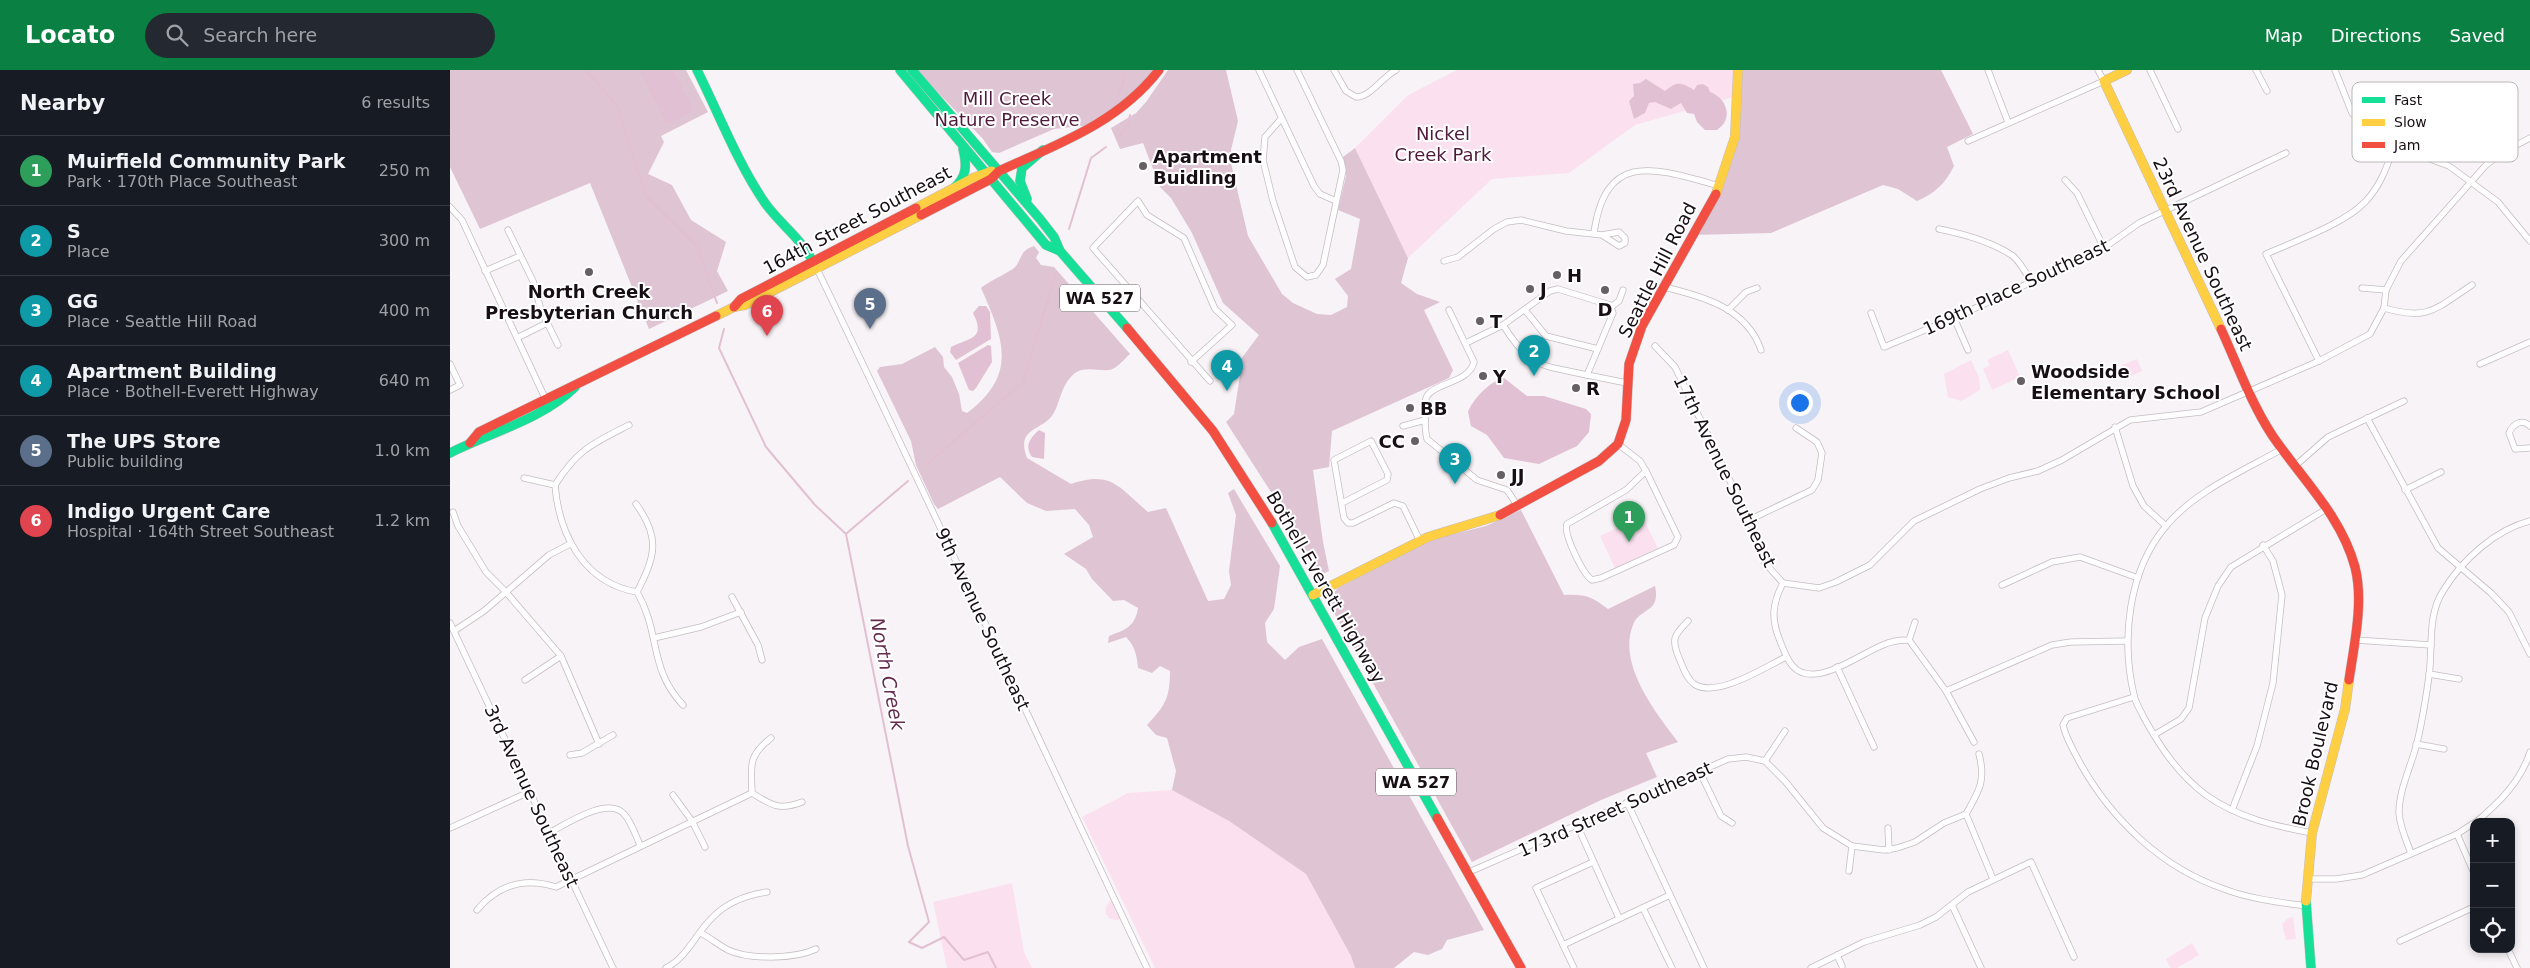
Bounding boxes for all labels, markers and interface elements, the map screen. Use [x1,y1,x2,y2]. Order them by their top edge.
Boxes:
search box [145,13,495,58]
text: Locato [25,21,115,49]
icon: search [163,21,191,49]
text: Search here [203,24,317,46]
text: Map [2265,25,2303,46]
text: Directions [2331,25,2421,46]
text: Saved [2449,25,2505,46]
legend [2352,82,2518,162]
park label: Mill Creek Nature Preserve [935,88,1079,130]
text: Nearby [20,91,105,115]
text: Fast [2394,92,2423,108]
text: 6 results [361,93,430,112]
text: Slow [2394,114,2427,130]
park label: Nickel Creek Park [1395,123,1492,165]
text: Jam [2393,137,2420,153]
place label: Apartment Buidling [1153,146,1262,188]
text: Muirfield Community Park [67,150,346,172]
street label: 23rd Avenue Southeast [2149,154,2257,354]
marker: Apartment Buidling [1137,160,1149,172]
text: 1 [30,161,42,180]
text: 250 m [379,161,430,180]
street label: 164th Street Southeast [759,161,955,279]
text: Park · 170th Place Southeast [67,172,297,191]
street label: Seattle Hill Road [1614,199,1700,341]
text: S [67,220,81,242]
text: 2 [30,231,42,250]
text: 300 m [379,231,430,250]
street label: 169th Place Southeast [1920,235,2112,339]
text: Place [67,242,110,261]
place label: H [1567,265,1582,286]
marker: North Creek Presbyterian Church [583,266,595,278]
marker: H [1551,269,1563,281]
place label: J [1538,279,1547,300]
place label: North Creek Presbyterian Church [485,281,693,323]
marker: J [1524,283,1536,295]
road number: WA 527 [1060,284,1140,312]
marker: D [1599,284,1611,296]
pin: 5 [854,288,886,329]
text: GG [67,290,98,312]
pin: 6 [751,295,783,336]
place label: D [1598,299,1612,320]
text: 3 [30,301,42,320]
text: 400 m [379,301,430,320]
place label: T [1490,311,1503,332]
text: Place · Seattle Hill Road [67,312,257,331]
marker: T [1474,315,1486,327]
pin: 2 [1518,335,1550,376]
pin: 4 [1211,350,1243,391]
text: Apartment Building [67,360,277,382]
place label: Woodside Elementary School [2031,361,2220,403]
place label: Y [1492,366,1507,387]
marker: Y [1477,370,1489,382]
text: 4 [30,371,42,390]
text: 640 m [379,371,430,390]
street label: 17th Avenue Southeast [1669,372,1781,570]
marker: Woodside Elementary School [2015,375,2027,387]
place label: R [1586,378,1600,399]
text: Place · Bothell-Everett Highway [67,382,319,401]
marker: R [1570,382,1582,394]
your location [1787,390,1813,416]
place label: BB [1420,398,1447,419]
marker: BB [1404,402,1416,414]
text: The UPS Store [67,430,221,452]
place label: CC [1379,431,1405,452]
marker: CC [1409,435,1421,447]
text: 5 [30,441,42,460]
text: 1.0 km [375,441,430,460]
pin: 3 [1439,443,1471,484]
text: Public building [67,452,184,471]
place label: JJ [1509,465,1524,486]
marker: JJ [1495,469,1507,481]
street label: Bothell-Everett Highway [1262,487,1390,687]
text: Indigo Urgent Care [67,500,271,522]
pin: 1 [1613,501,1645,542]
text: 6 [30,511,42,530]
text: 1.2 km [375,511,430,530]
text: Hospital · 164th Street Southeast [67,522,334,541]
street label: 9th Avenue Southeast [931,524,1035,714]
water label: North Creek [866,616,910,733]
street label: Brook Boulevard [2288,679,2342,829]
street label: 3rd Avenue Southeast [480,701,584,891]
street label: 173rd Street Southeast [1515,757,1715,861]
road number: WA 527 [1376,769,1456,796]
map controls [2470,818,2515,953]
button: + [2470,818,2515,863]
button: − [2470,863,2515,908]
button: locate [2470,908,2515,953]

